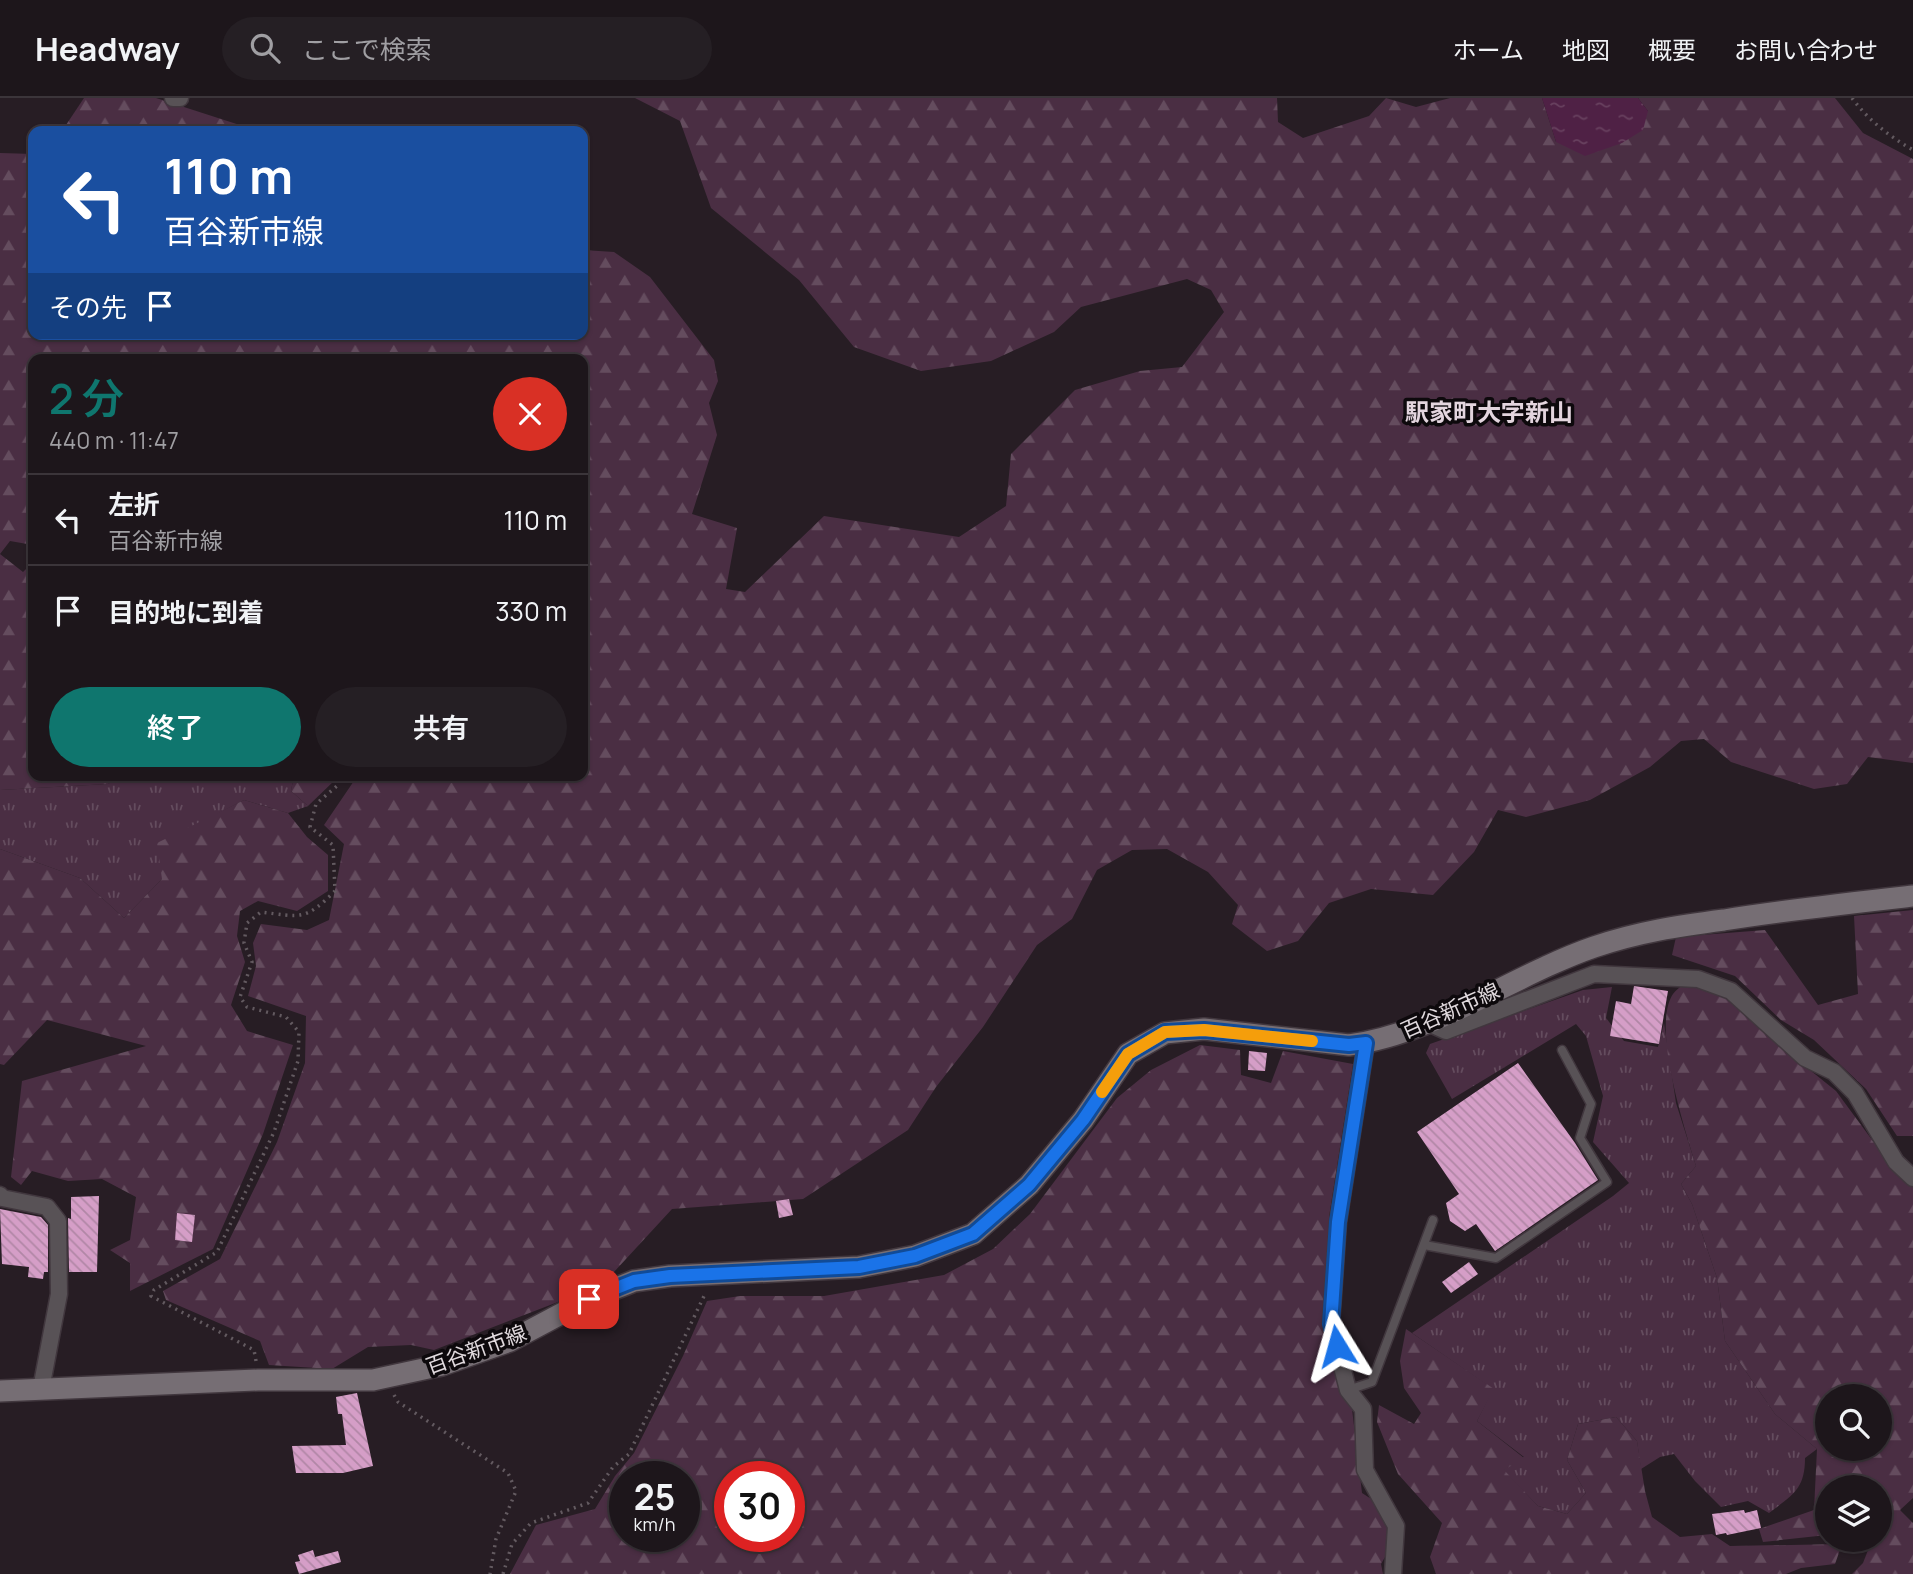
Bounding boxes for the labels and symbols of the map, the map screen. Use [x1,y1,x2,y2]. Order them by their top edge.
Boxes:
district label: 駅家町大字新山 [1405,395,1573,428]
street label: 百谷新市線 [1396,976,1504,1044]
pin [559,1269,619,1329]
position arrow [1300,1309,1374,1383]
street label: 百谷新市線 [422,1318,530,1380]
speed limit sign: 30 [714,1461,805,1552]

